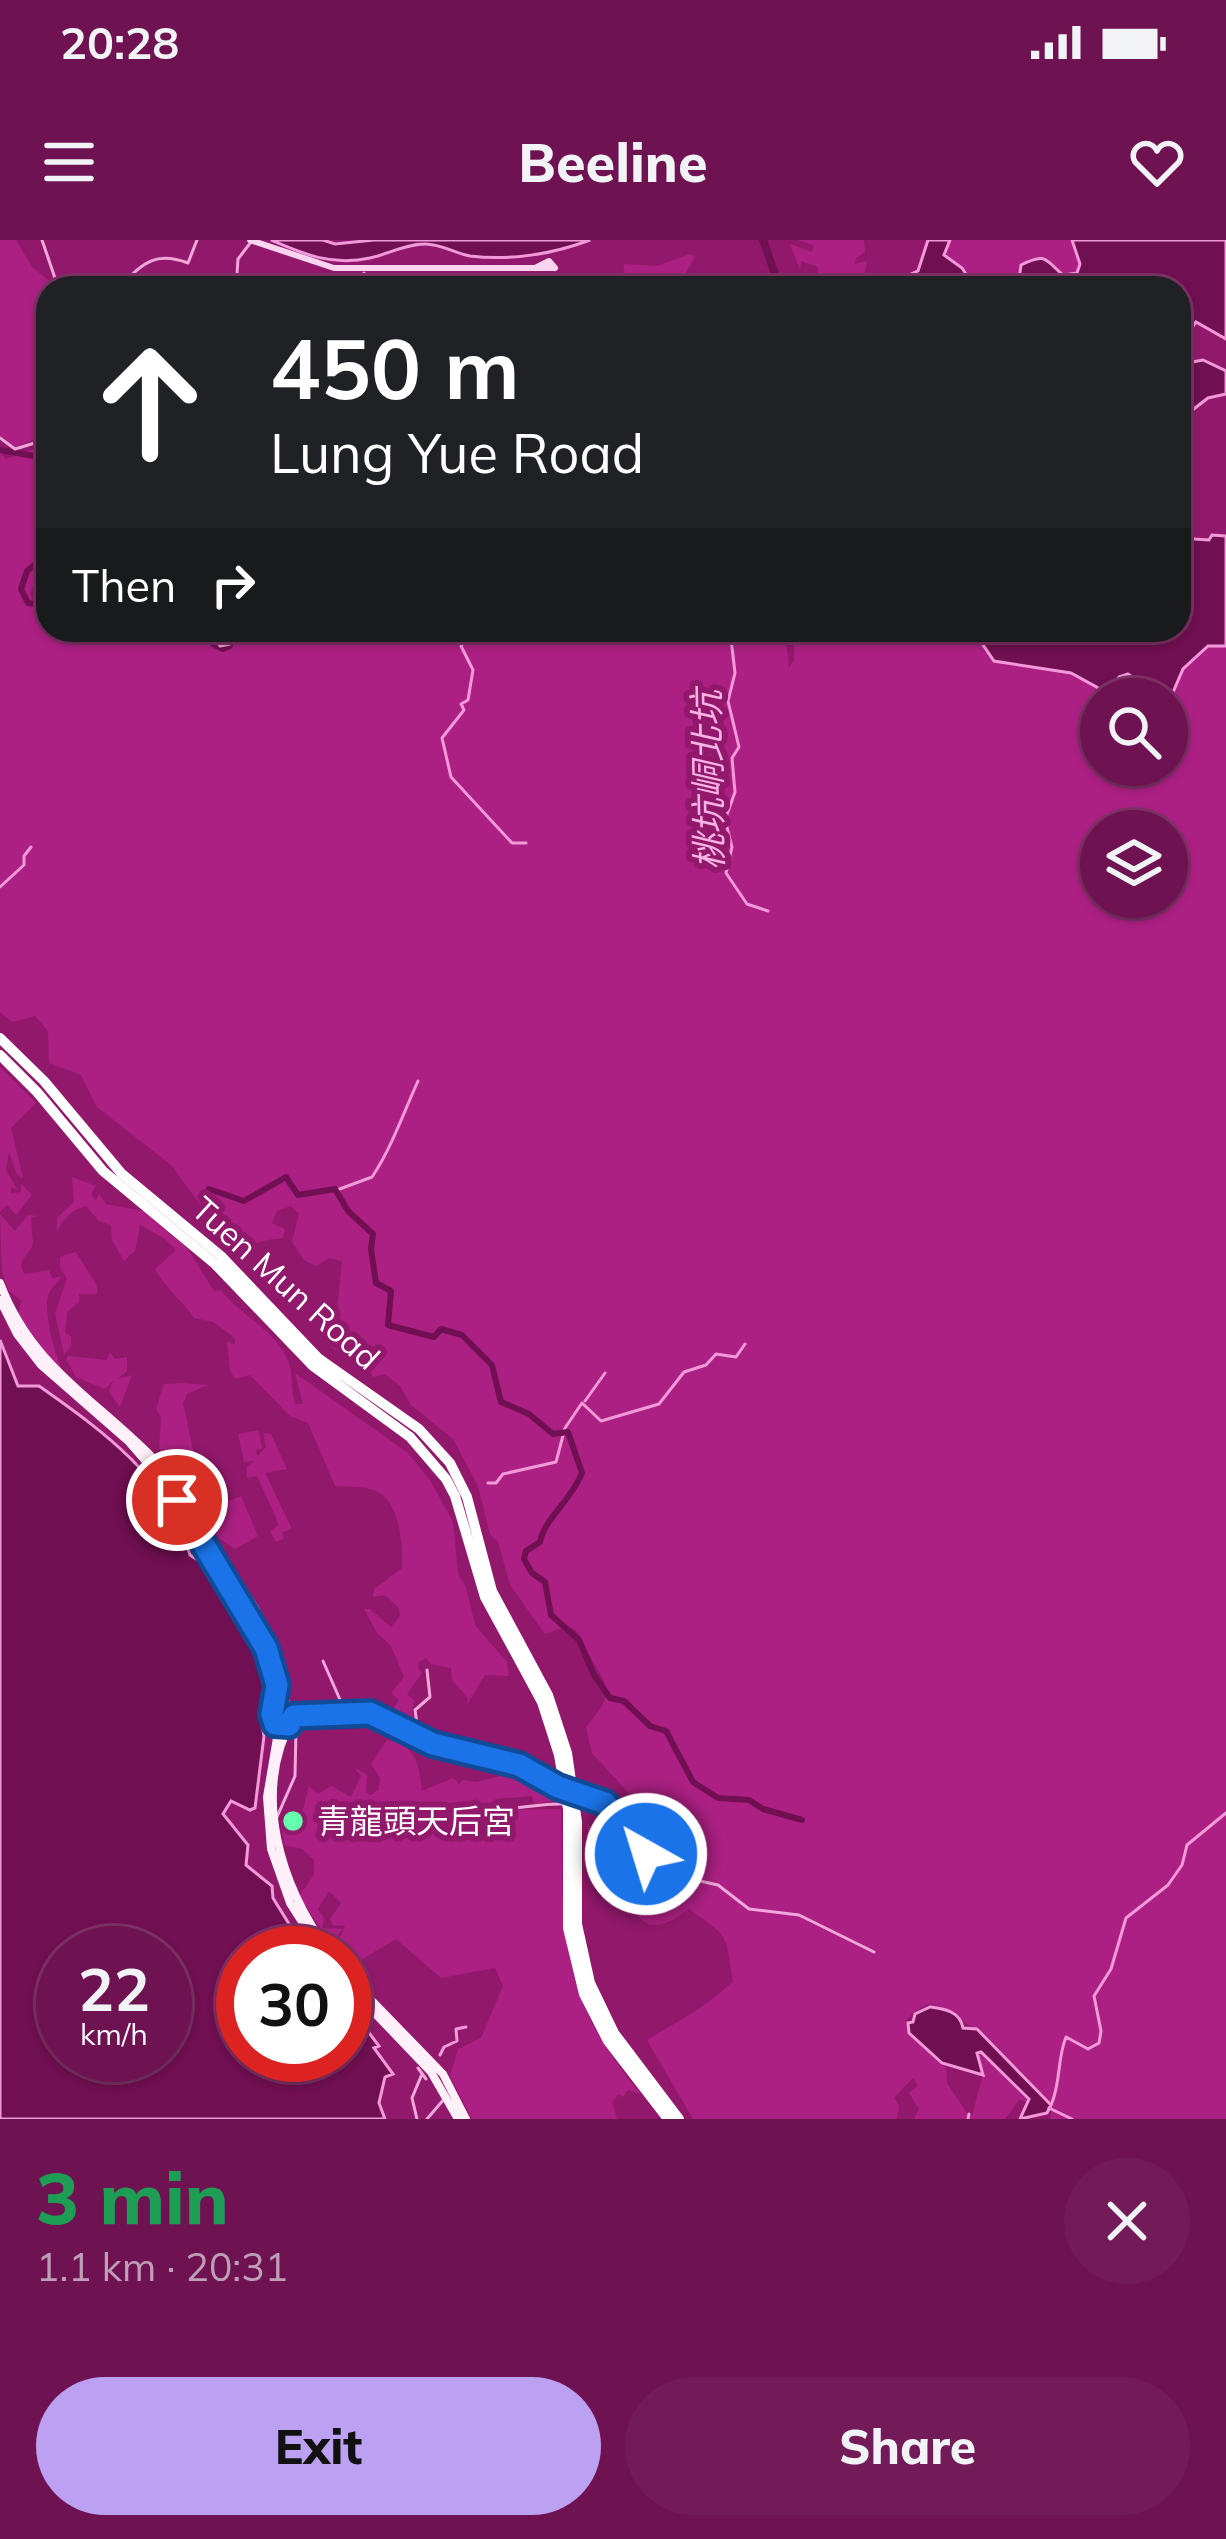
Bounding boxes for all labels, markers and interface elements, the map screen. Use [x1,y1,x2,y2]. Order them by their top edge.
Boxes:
text: 20:28 [60,14,179,70]
text: Beeline [518,128,708,196]
icon: menu [36,129,102,195]
icon: heart [1124,129,1190,195]
text: 450 m [270,315,520,420]
icon: ahead [72,324,228,480]
text: Lung Yue Road [270,419,644,487]
icon: right [200,552,266,618]
text: Then [72,557,176,613]
map controls [1080,678,1188,918]
button: search [1080,678,1188,786]
water label: 桃坑峒北坑 [683,685,732,870]
button: layers [1080,810,1188,918]
street label: Tuen Mun Road [184,1188,389,1378]
pin [126,1449,228,1551]
icon: arrive [144,1467,210,1533]
position arrow [583,1791,709,1917]
place label: 青龍頭天后宮 [317,1800,515,1841]
marker: 青龍頭天后宮 [280,1808,306,1834]
speed limit sign: 30 [216,1926,372,2082]
text: 22 [78,1951,150,2026]
text: km/h [80,2015,148,2053]
text: 3 min [36,2152,229,2242]
button: close [1064,2158,1190,2284]
text: 1.1 km · 20:31 [36,2242,288,2291]
button: Exit [36,2377,601,2515]
button: Share [625,2377,1190,2515]

